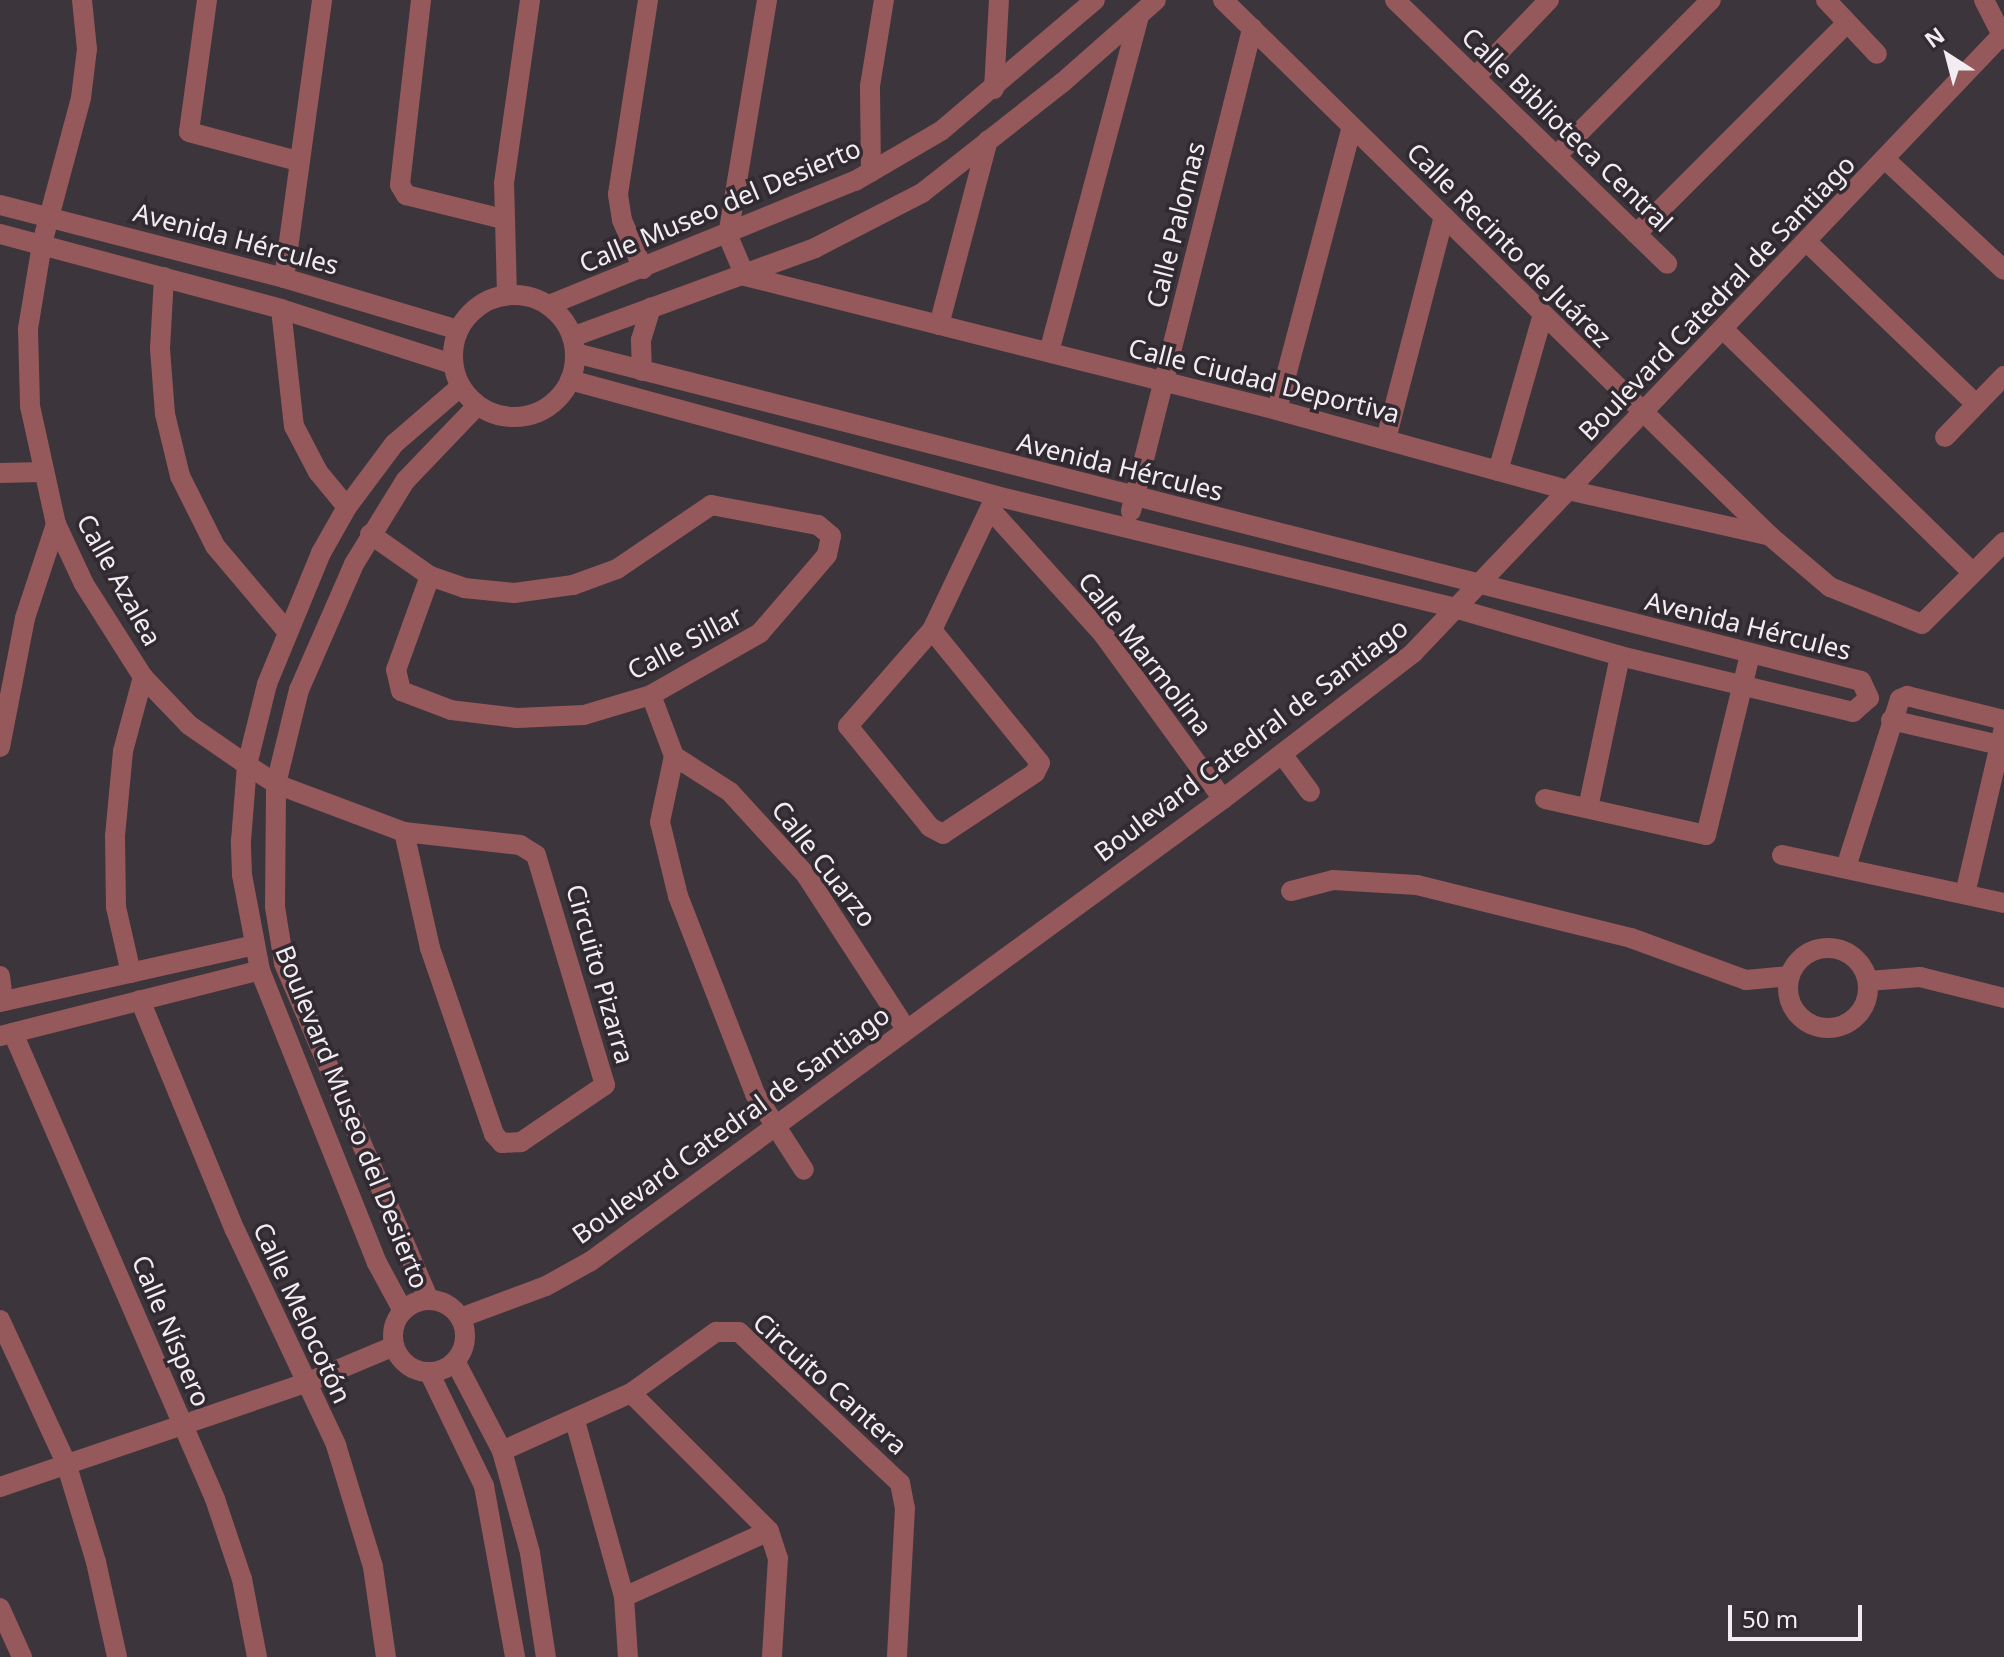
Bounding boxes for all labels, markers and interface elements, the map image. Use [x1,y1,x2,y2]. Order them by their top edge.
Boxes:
north arrow [1908,16,1988,96]
text: N [1918,19,1950,54]
street label: Calle Biblioteca Central [1455,21,1679,239]
street label: Calle Museo del Desierto [575,133,865,279]
street label: Calle Recinto de Juárez [1400,136,1618,354]
street label: Calle Palomas [1140,139,1212,311]
street label: Boulevard Catedral de Santiago [1572,149,1862,447]
street label: Avenida Hércules [130,197,342,281]
street label: Calle Ciudad Deportiva [1125,332,1403,430]
street label: Avenida Hércules [1014,426,1226,508]
street label: Calle Azalea [70,509,168,651]
street label: Calle Marmolina [1071,566,1219,742]
street label: Avenida Hércules [1642,585,1854,667]
street label: Calle Sillar [622,600,748,686]
street label: Boulevard Catedral de Santiago [1088,612,1414,868]
street label: Calle Cuarzo [765,795,883,933]
street label: Circuito Pizarra [559,881,641,1067]
street label: Boulevard Museo del Desierto [269,941,435,1293]
street label: Boulevard Catedral de Santiago [566,999,896,1251]
street label: Calle Melocotón [246,1218,358,1408]
street label: Calle Níspero [125,1251,217,1411]
street label: Circuito Cantera [747,1307,913,1461]
scale bar [1732,1589,1866,1639]
text: 50 m [1742,1602,1798,1635]

